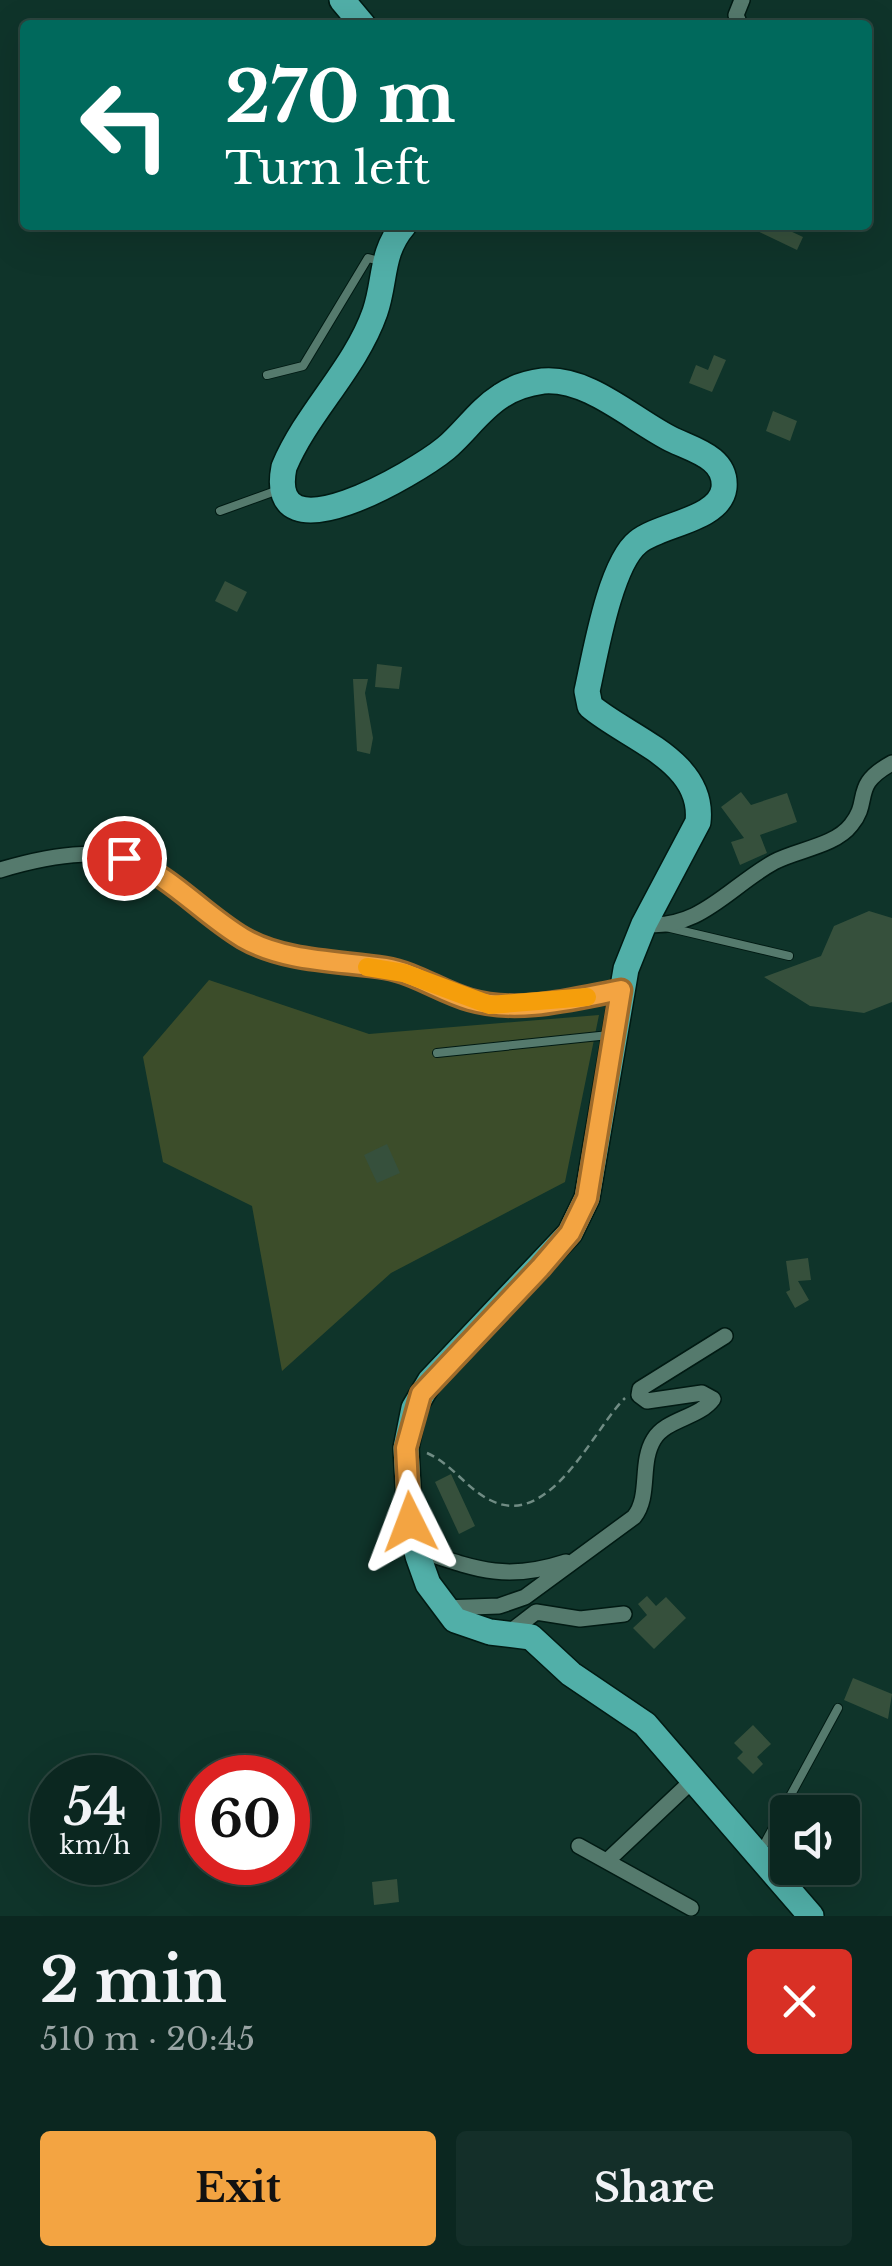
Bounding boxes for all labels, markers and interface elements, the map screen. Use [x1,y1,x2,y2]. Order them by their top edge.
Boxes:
text: 270 m [225,54,456,141]
icon: left [60,60,190,190]
text: Turn left [225,140,430,196]
pin [82,816,167,901]
icon: arrive [97,831,152,886]
position arrow [358,1470,462,1574]
speed limit sign: 60 [180,1755,310,1885]
text: 54 [64,1776,126,1839]
map controls [770,1795,860,1885]
button: sound [770,1795,860,1885]
text: km/h [60,1830,130,1861]
text: 2 min [40,1944,227,2018]
button: close [747,1949,852,2054]
text: 510 m · 20:45 [40,2019,255,2059]
button: Exit [40,2131,436,2246]
button: Share [456,2131,852,2246]

